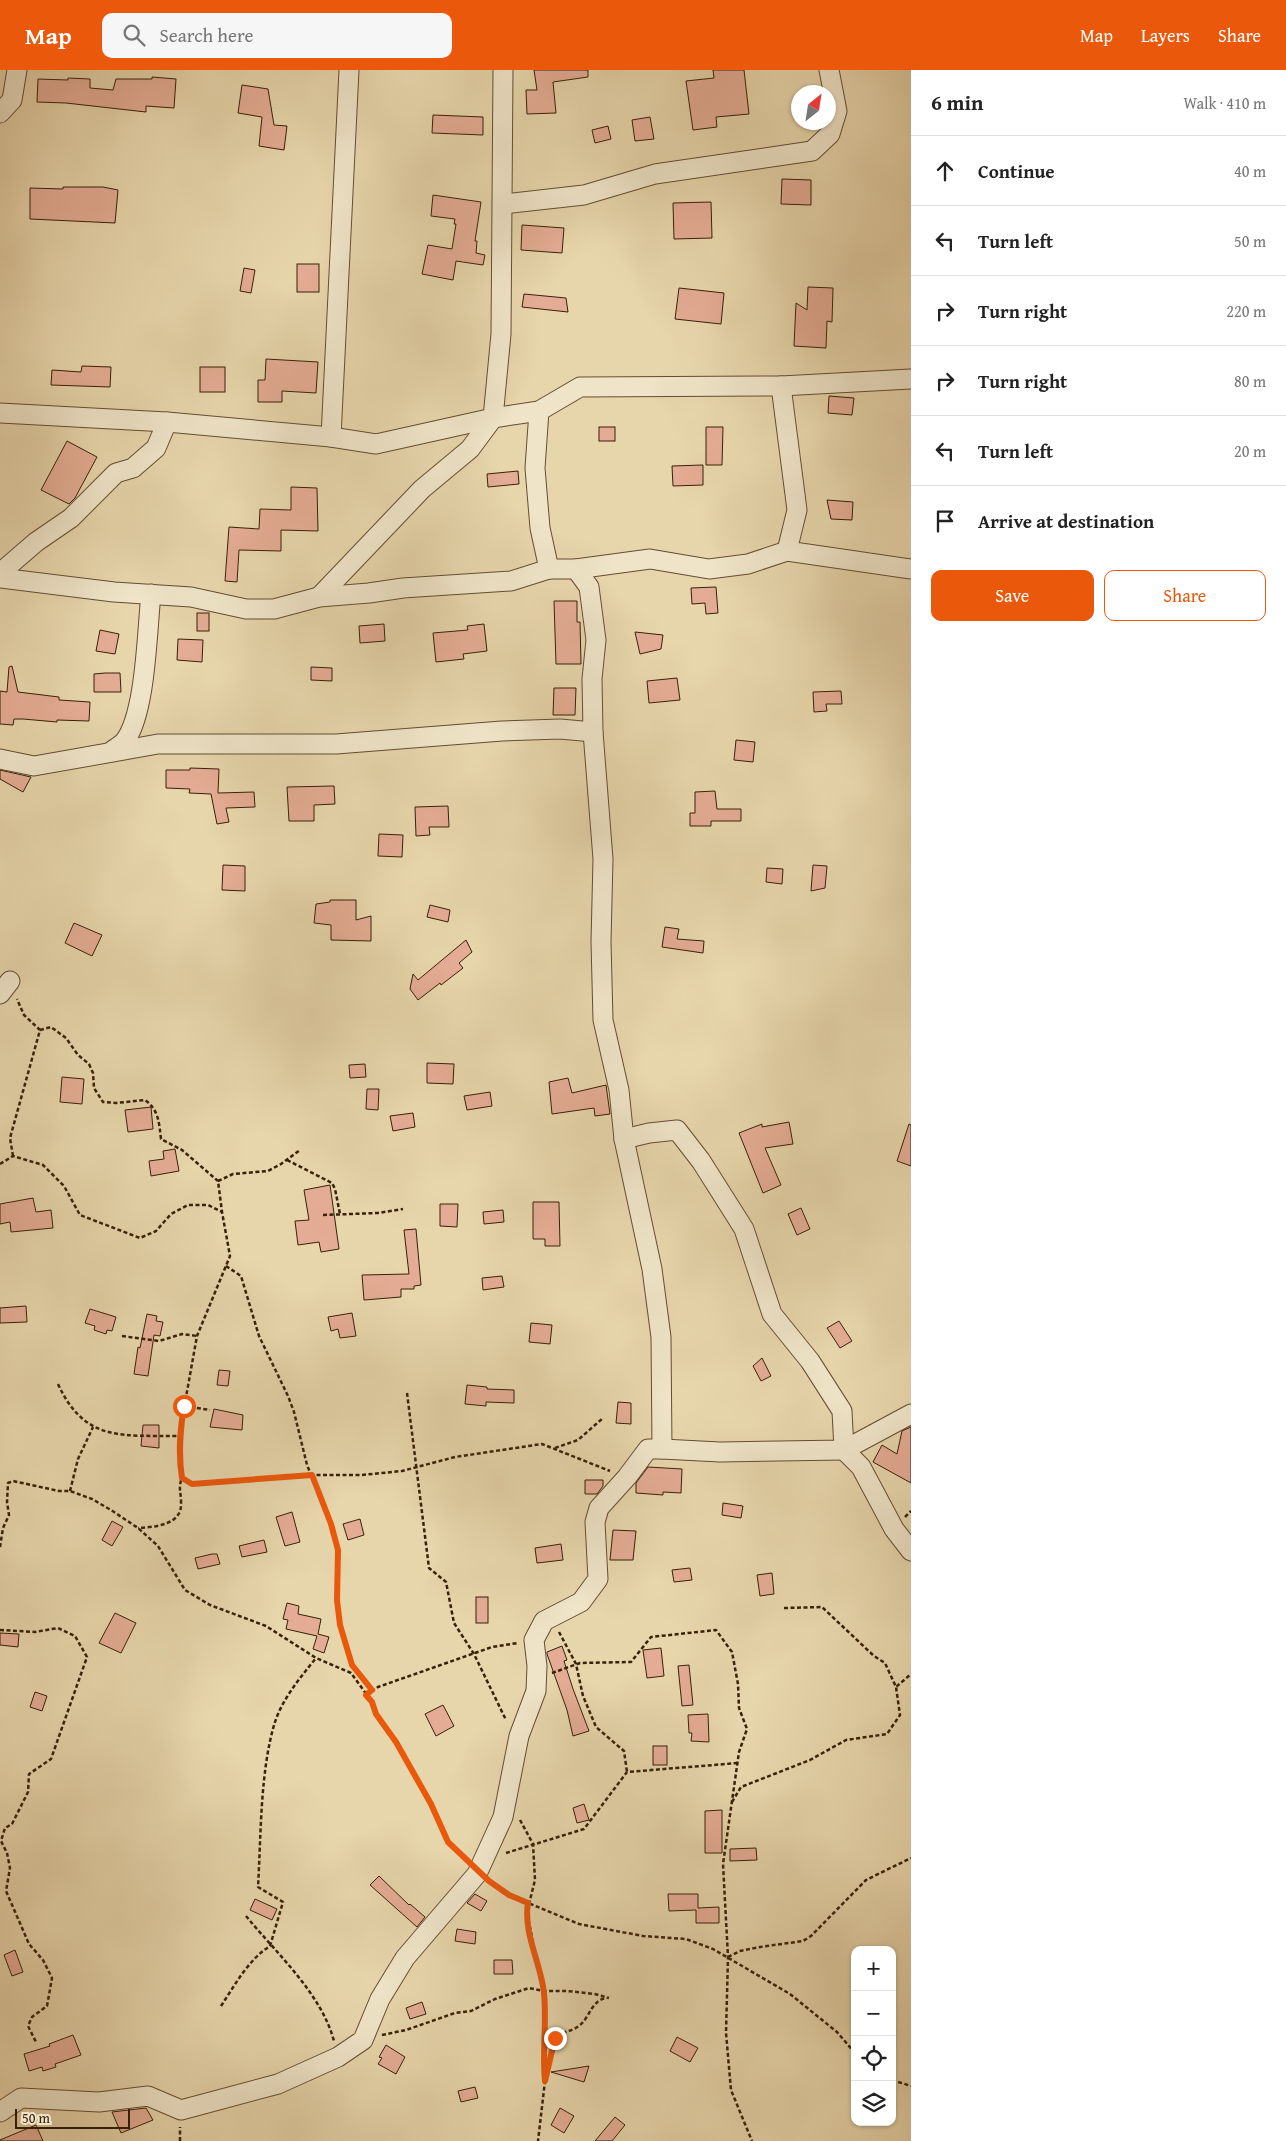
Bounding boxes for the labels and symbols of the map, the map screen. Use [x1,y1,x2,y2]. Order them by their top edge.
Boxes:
north arrow [791,85,836,130]
route start [173,1395,196,1418]
route end [544,2027,567,2050]
scale bar [15,2106,130,2129]

